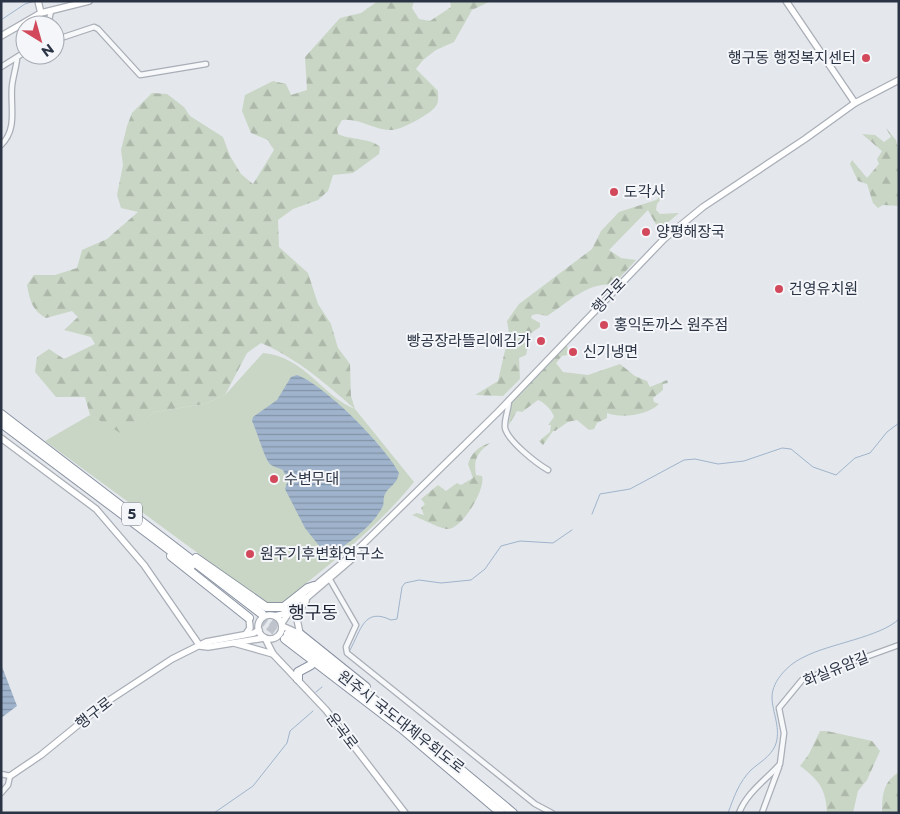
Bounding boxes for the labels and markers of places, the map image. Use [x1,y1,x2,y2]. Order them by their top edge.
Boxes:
place label: 행구동 행정복지센터 [728,48,856,67]
marker: 행구동 행정복지센터 [860,52,872,64]
place label: 도각사 [624,182,666,201]
marker: 도각사 [608,186,620,198]
place label: 양평해장국 [656,222,725,241]
marker: 양평해장국 [640,226,652,238]
place label: 건영유치원 [789,279,858,298]
marker: 건영유치원 [773,283,785,295]
place label: 홍익돈까스 원주점 [614,315,728,334]
marker: 홍익돈까스 원주점 [598,319,610,331]
place label: 빵공장라뜰리에김가 [407,331,531,350]
marker: 빵공장라뜰리에김가 [535,335,547,347]
place label: 신기냉면 [583,342,638,361]
marker: 신기냉면 [567,346,579,358]
place label: 수변무대 [284,469,339,488]
marker: 수변무대 [268,473,280,485]
place label: 원주기후변화연구소 [260,544,384,563]
marker: 원주기후변화연구소 [244,548,256,560]

